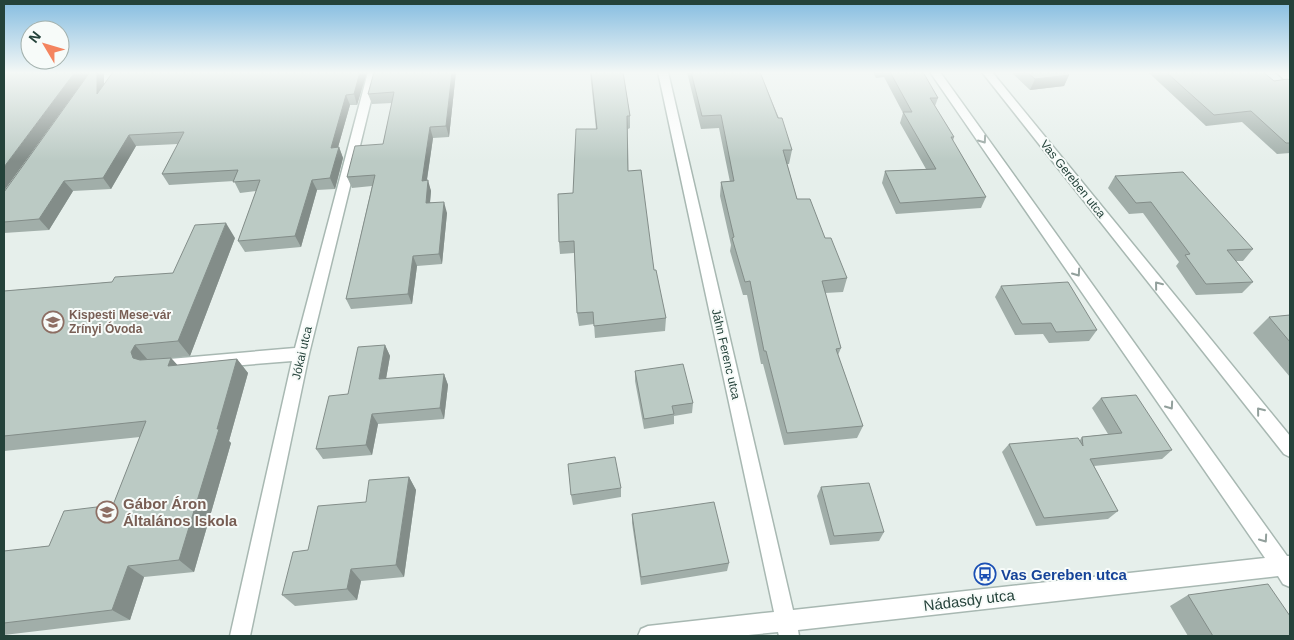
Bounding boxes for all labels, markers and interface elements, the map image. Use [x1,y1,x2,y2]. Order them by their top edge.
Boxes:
north arrow [20,20,70,70]
text: N [25,28,44,46]
one-way arrow [977,134,986,144]
street label: Vas Gereben utca [1037,137,1109,221]
one-way arrow [1071,267,1080,277]
one-way arrow [1154,281,1163,290]
street label: Jáhn Ferenc utca [709,307,743,401]
place label: Kispesti Mese-vár Zrínyi Óvoda [69,308,171,336]
school or university icon: Kispesti Mese-vár Zrínyi Óvoda [41,310,65,334]
street label: Jókai utca [289,325,315,381]
one-way arrow [1164,400,1173,410]
one-way arrow [1257,408,1265,417]
place label: Gábor Áron Általános Iskola [123,495,238,529]
school or university icon: Gábor Áron Általános Iskola [95,500,119,524]
one-way arrow [1258,533,1267,543]
bus stop icon: Vas Gereben utca [973,562,997,586]
place label: Vas Gereben utca [1001,566,1128,583]
street label: Nádasdy utca [922,586,1016,614]

